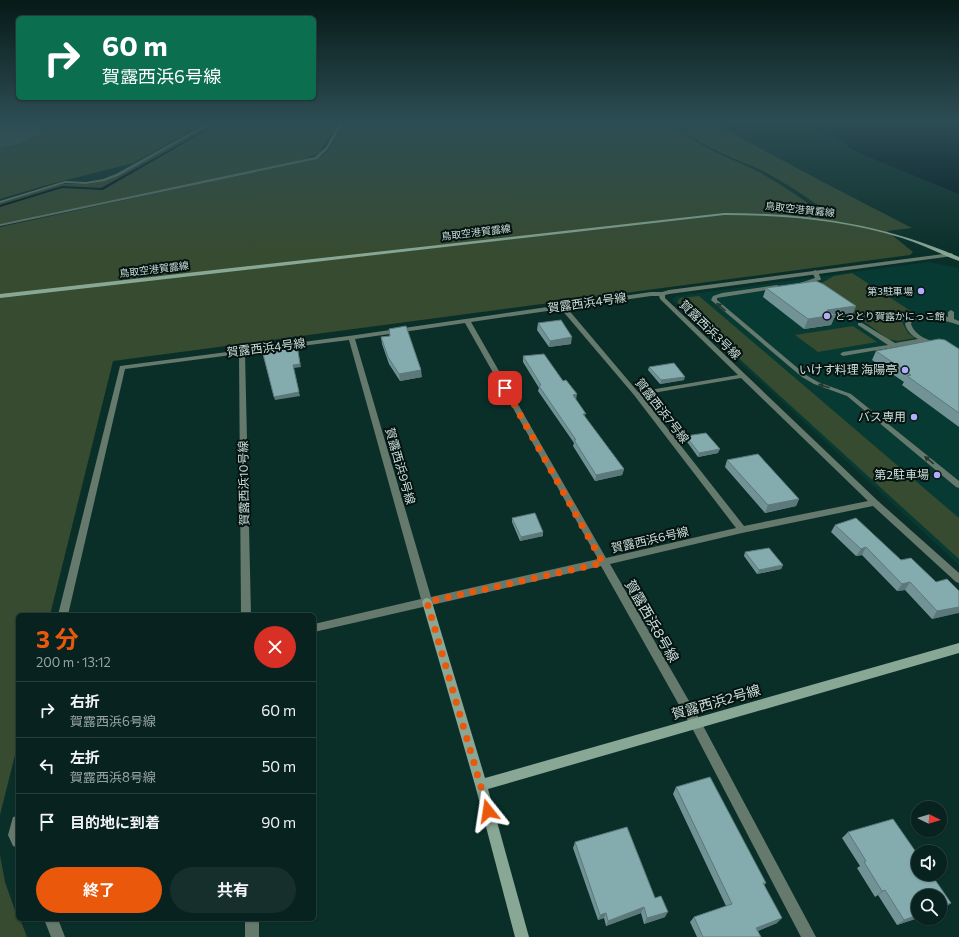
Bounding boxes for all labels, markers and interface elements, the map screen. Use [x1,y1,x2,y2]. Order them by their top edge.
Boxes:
text: 60 m [102,28,168,62]
icon: right [36,32,88,84]
text: 賀露西浜6号線 [102,65,221,87]
street label: 鳥取空港賀露線 [765,199,835,219]
street label: 鳥取空港賀露線 [441,222,511,242]
street label: 鳥取空港賀露線 [119,259,189,279]
place label: 第3駐車場 [867,285,913,297]
marker: 第3駐車場 [916,286,926,296]
street label: 賀露西浜4号線 [547,290,627,314]
street label: 賀露西浜3号線 [677,297,744,362]
one-way arrow [716,303,726,312]
place label: とっとり賀露かにっこ館 [835,310,945,322]
marker: とっとり賀露かにっこ館 [822,311,832,321]
street label: 賀露西浜4号線 [226,335,306,359]
place label: いけす料理 海陽亭 [799,362,897,376]
marker: いけす料理 海陽亭 [900,365,910,375]
pin [488,371,522,405]
street label: 賀露西浜7号線 [633,375,692,446]
icon: arrive [494,377,516,399]
one-way arrow [818,383,830,389]
place label: バス専用 [858,409,906,423]
marker: バス専用 [909,412,919,422]
street label: 賀露西浜9号線 [383,426,419,506]
street label: 賀露西浜10号線 [235,440,251,526]
one-way arrow [923,456,934,465]
place label: 第2駐車場 [874,467,929,481]
marker: 第2駐車場 [932,470,942,480]
street label: 賀露西浜6号線 [610,523,690,555]
street label: 賀露西浜8号線 [622,576,683,665]
text: 3 分 [36,624,79,653]
button: close [254,626,296,668]
text: 200 m · 13:12 [36,654,111,670]
street label: 賀露西浜2号線 [669,681,762,722]
text: 右折 [70,692,100,710]
icon: right [36,699,58,721]
text: 60 m [261,701,296,719]
text: 賀露西浜6号線 [70,713,156,729]
text: 左折 [70,748,100,766]
icon: left [36,755,58,777]
text: 50 m [262,757,296,775]
text: 賀露西浜8号線 [70,769,156,785]
position arrow [467,790,509,832]
north arrow [911,801,947,837]
map controls [911,801,947,925]
icon: arrive [36,811,58,833]
text: 目的地に到着 [70,813,160,831]
text: 90 m [261,813,296,831]
button: sound [911,845,947,881]
button: 終了 [36,867,162,913]
button: 共有 [170,867,296,913]
button: search [911,889,947,925]

